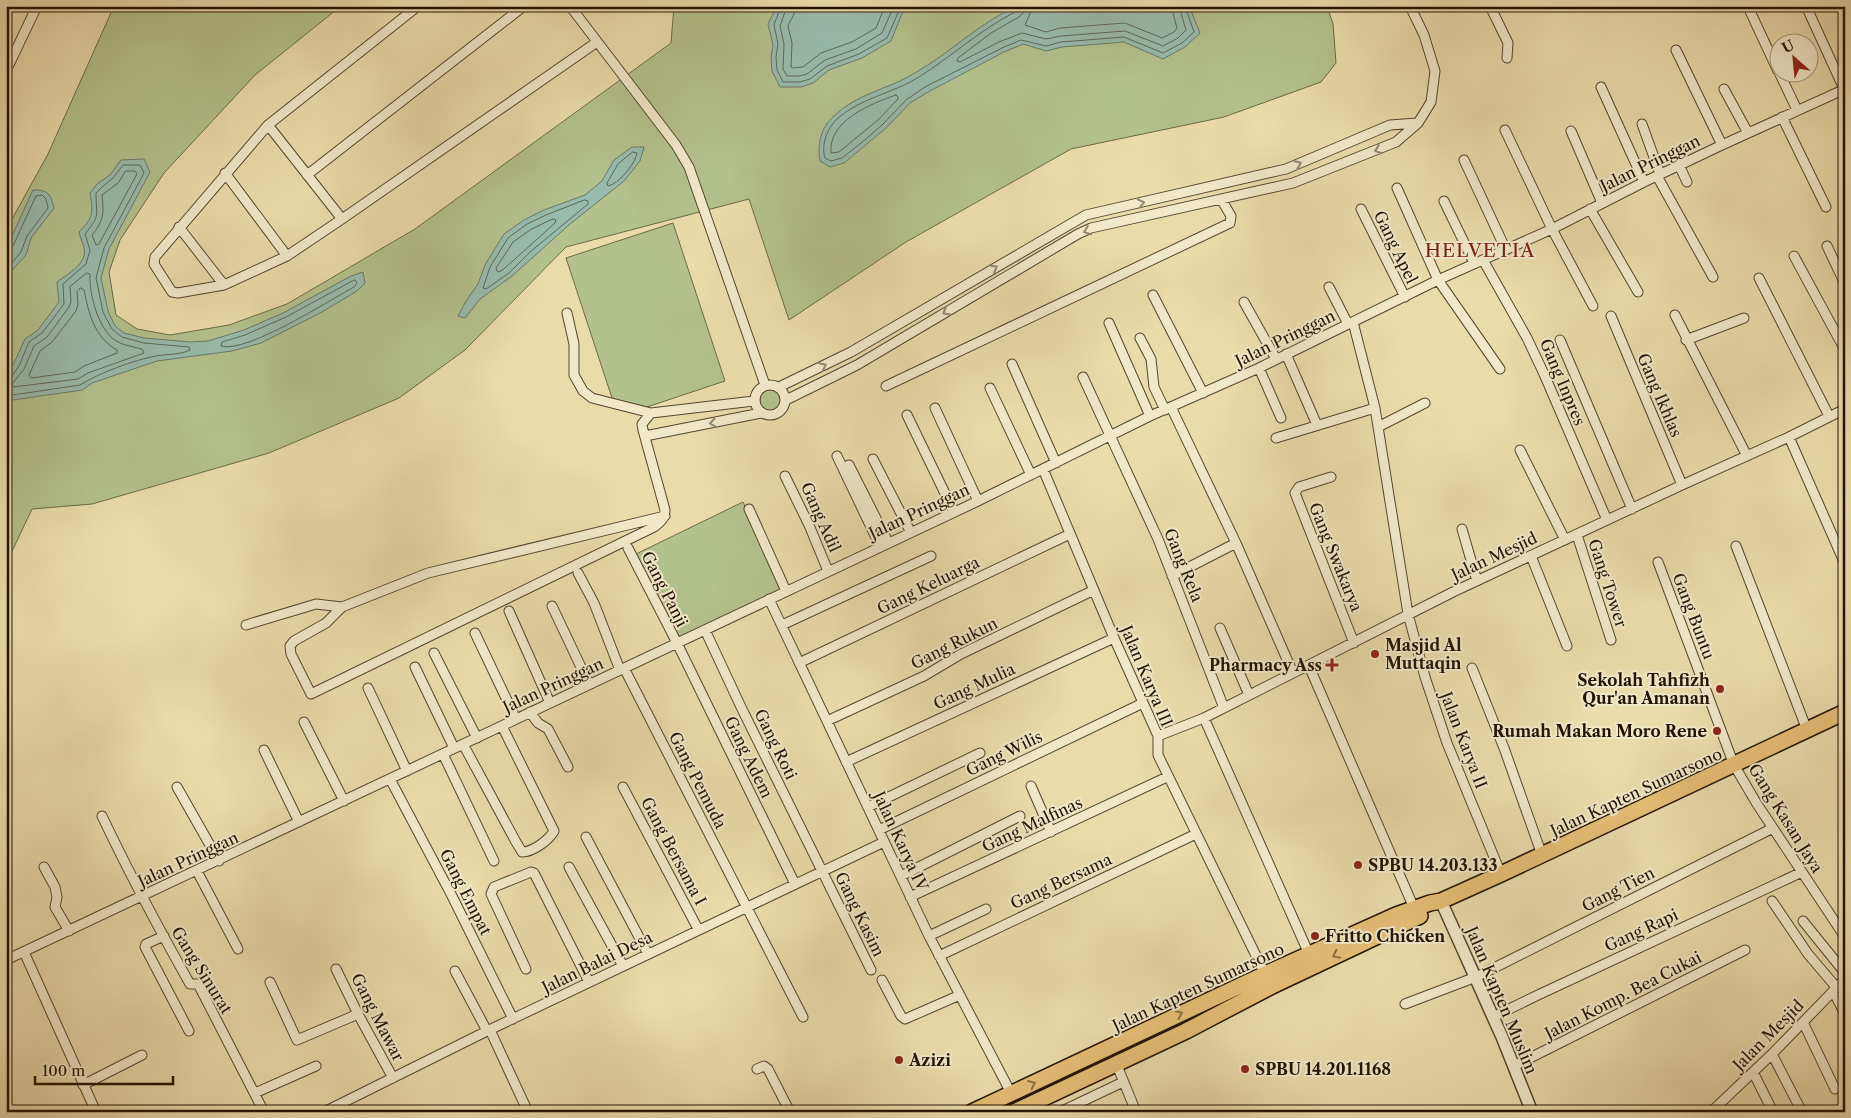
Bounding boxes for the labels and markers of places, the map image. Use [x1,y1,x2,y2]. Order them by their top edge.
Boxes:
place label: Masjid Al Muttaqin [1385,635,1462,673]
marker: Masjid Al Muttaqin [1369,648,1381,660]
place label: Pharmacy Ass [1209,655,1322,675]
marker: Pharmacy Ass [1326,659,1338,671]
place label: Sekolah Tahfizh Qur'an Amanan [1577,670,1710,708]
marker: Sekolah Tahfizh Qur'an Amanan [1714,683,1726,695]
place label: Rumah Makan Moro Rene [1492,721,1707,741]
marker: Rumah Makan Moro Rene [1711,725,1723,737]
place label: SPBU 14.203.133 [1368,855,1497,875]
marker: SPBU 14.203.133 [1352,859,1364,871]
place label: Fritto Chicken [1325,926,1445,946]
marker: Fritto Chicken [1309,930,1321,942]
place label: Azizi [908,1050,951,1070]
marker: Azizi [893,1054,905,1066]
place label: SPBU 14.201.1168 [1255,1059,1391,1079]
marker: SPBU 14.201.1168 [1239,1063,1251,1075]

